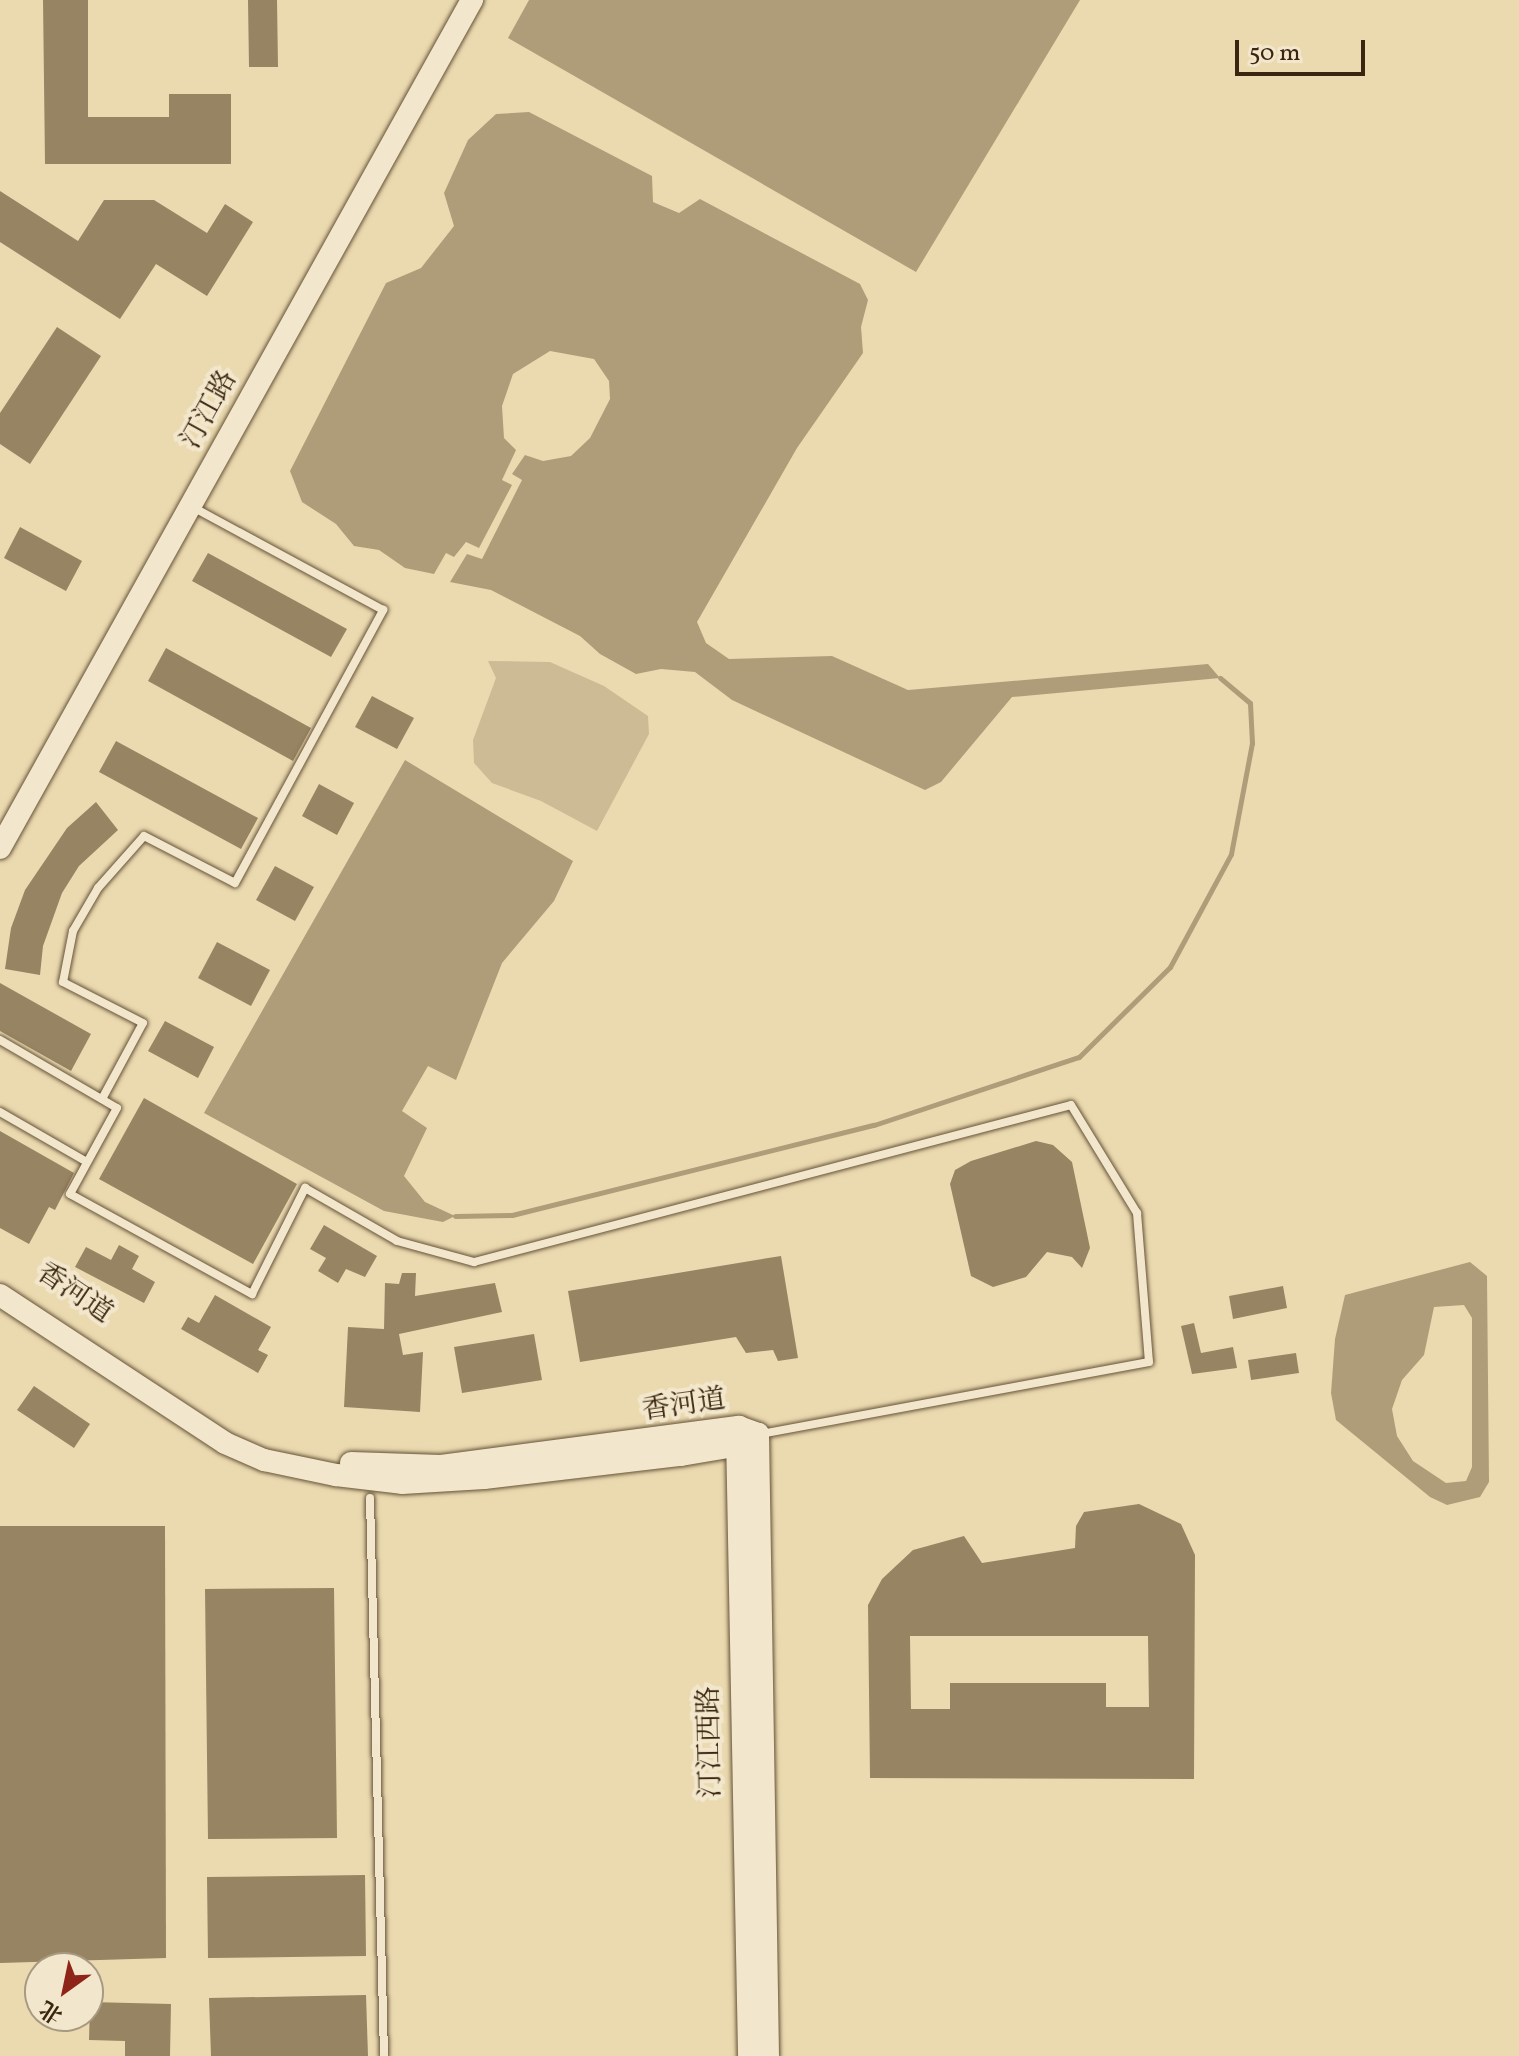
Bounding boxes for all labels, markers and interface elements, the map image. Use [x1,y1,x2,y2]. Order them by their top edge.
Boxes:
scale bar [1239,24,1369,74]
text: 50 m [1249,37,1301,71]
street label: 汀江路 [175,365,245,455]
street label: 香河道 [30,1257,118,1331]
street label: 香河道 [640,1384,728,1428]
street label: 汀江西路 [693,1686,729,1798]
north arrow [24,1952,104,2032]
text: 北 [34,1992,69,2030]

